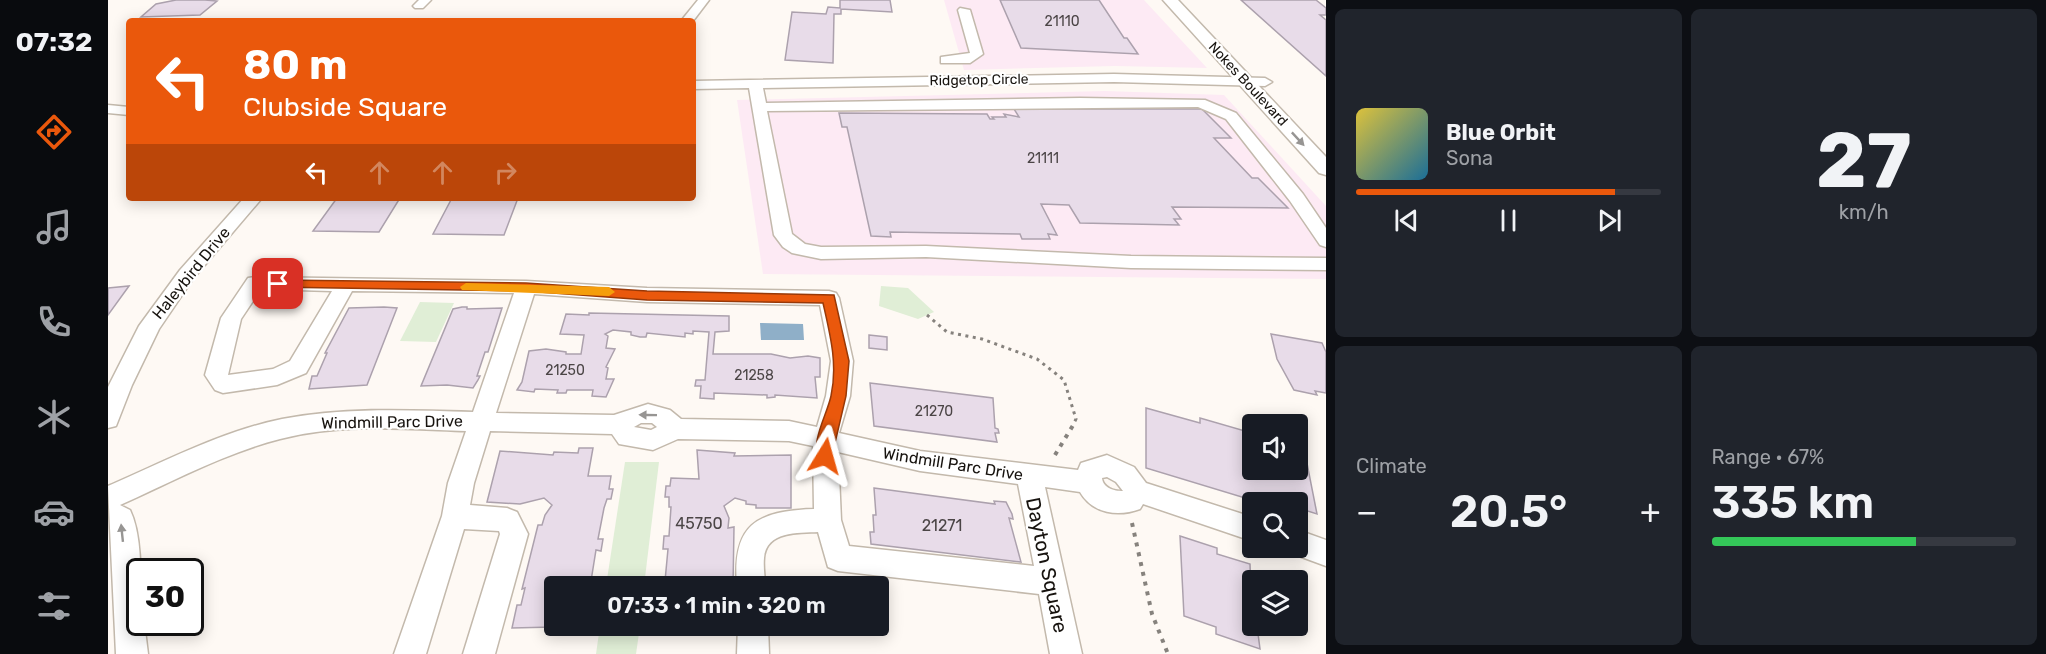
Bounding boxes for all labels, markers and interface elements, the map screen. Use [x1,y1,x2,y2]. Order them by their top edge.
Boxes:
house number: 21110 [1044,13,1080,30]
text: 07:32 [15,26,93,58]
street label: Nokes Boulevard [1205,38,1291,130]
text: 80 m [243,40,347,90]
icon: left [144,42,222,120]
street label: Ridgetop Circle [929,71,1029,89]
text: Clubside Square [243,91,447,123]
icon: directions [33,111,75,153]
text: 27 [1816,114,1911,207]
text: Blue Orbit [1446,119,1556,146]
one-way arrow [1291,132,1305,146]
text: Sona [1446,146,1493,170]
house number: 21111 [1027,150,1059,167]
icon: left [300,156,333,189]
icon: ahead [363,156,396,189]
icon: ahead [426,156,459,189]
icon: right [489,156,522,189]
text: km/h [1839,200,1889,224]
icon: previous [1390,204,1423,237]
icon: pause [1492,204,1525,237]
icon: next [1593,204,1626,237]
icon: music [33,206,75,248]
street label: Haleybird Drive [148,223,234,323]
pin [252,258,303,309]
icon: arrive [261,267,294,300]
icon: phone [33,301,75,343]
house number: 21250 [545,362,585,379]
house number: 21258 [734,367,774,384]
icon: climate [33,396,75,438]
house number: 21270 [915,403,953,420]
one-way arrow [638,410,657,419]
street label: Windmill Parc Drive [321,411,463,433]
map controls [1242,414,1308,636]
button: sound [1242,414,1308,480]
position arrow [793,424,857,488]
street label: Windmill Parc Drive [881,444,1025,484]
text: Range · 67% [1712,445,1824,469]
text: Climate [1356,454,1427,478]
text: 335 km [1712,476,1874,529]
text: 20.5° [1450,485,1567,538]
icon: car [33,491,75,533]
button: search [1242,492,1308,558]
text: − [1356,492,1377,531]
text: + [1640,492,1661,531]
street label: Dayton Square [1021,495,1073,635]
house number: 45750 [675,514,723,533]
house number: 21271 [922,516,962,535]
one-way arrow [117,523,127,542]
speed limit sign: 30 [126,558,204,636]
button: layers [1242,570,1308,636]
icon: filters [33,585,75,627]
text: 07:33 · 1 min · 320 m [607,592,826,619]

